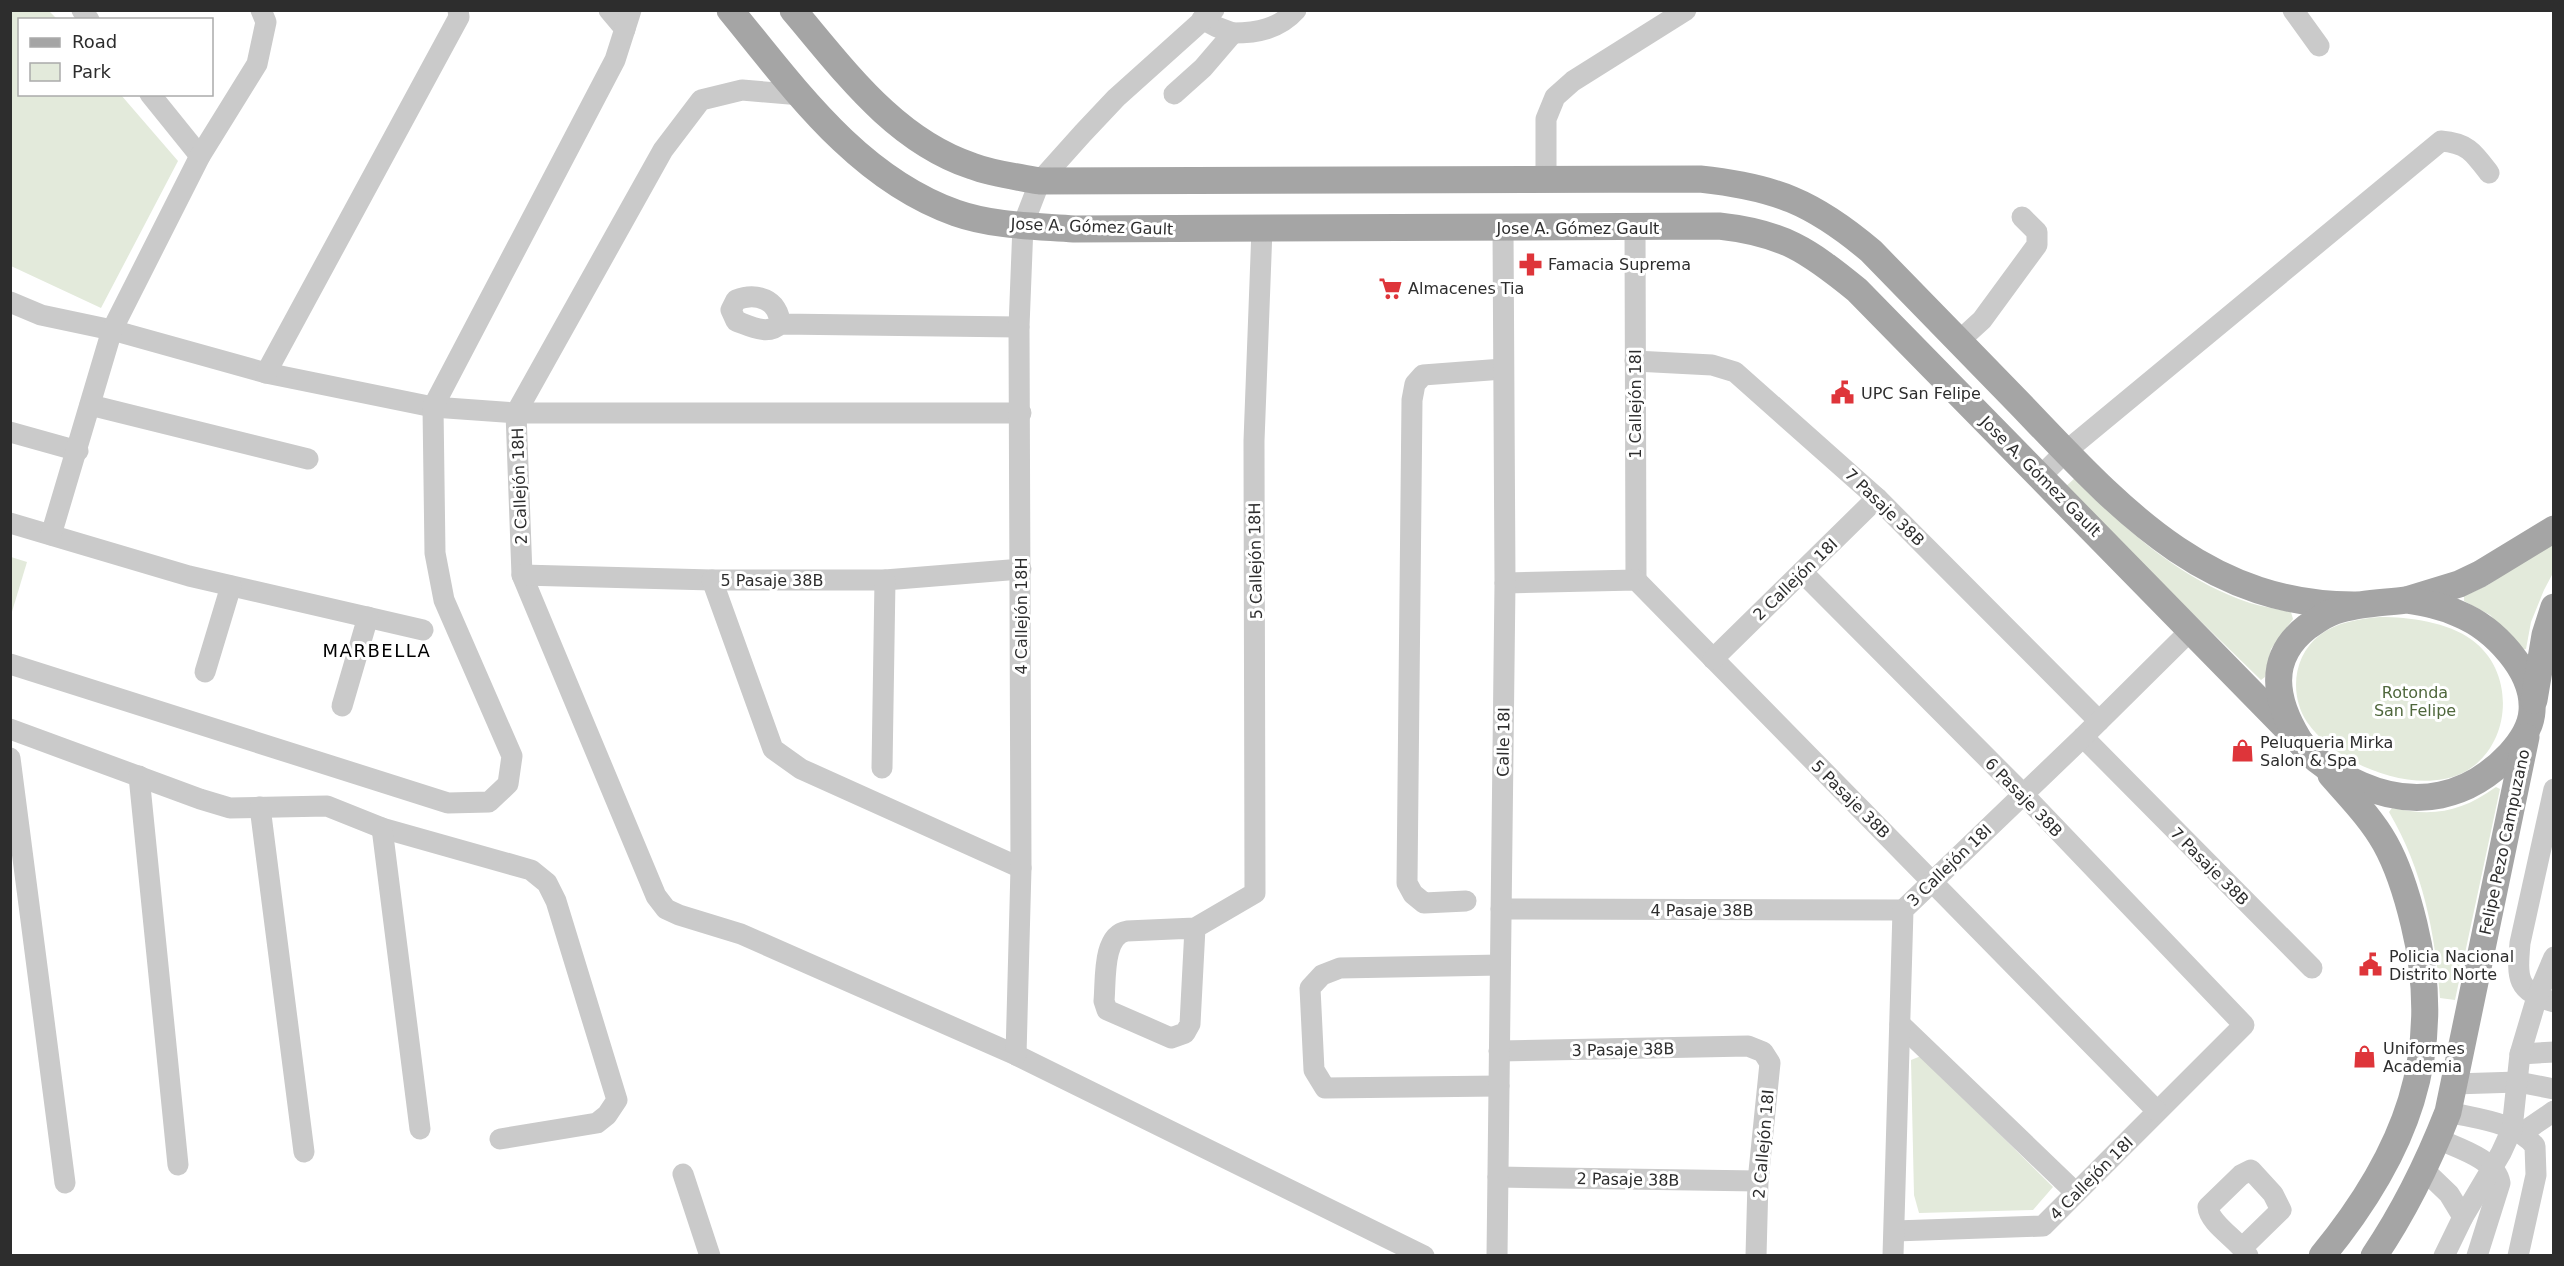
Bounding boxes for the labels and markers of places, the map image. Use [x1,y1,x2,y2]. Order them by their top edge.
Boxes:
pharmacy icon: Famacia Suprema [1517,251,1543,277]
place label: Famacia Suprema [1548,255,1691,274]
supermarket icon: Almacenes Tia [1377,275,1403,301]
place label: Almacenes Tia [1408,279,1524,298]
public building icon: UPC San Felipe [1830,380,1856,406]
place label: UPC San Felipe [1861,384,1981,403]
place label: Peluqueria Mirka Salon & Spa [2260,733,2393,770]
shop icon: Peluqueria Mirka Salon & Spa [2229,738,2255,764]
place label: Policia Nacional Distrito Norte [2389,947,2514,984]
public building icon: Policia Nacional Distrito Norte [2358,952,2384,978]
place label: Uniformes Academia [2383,1039,2465,1076]
shop icon: Uniformes Academia [2352,1044,2378,1070]

